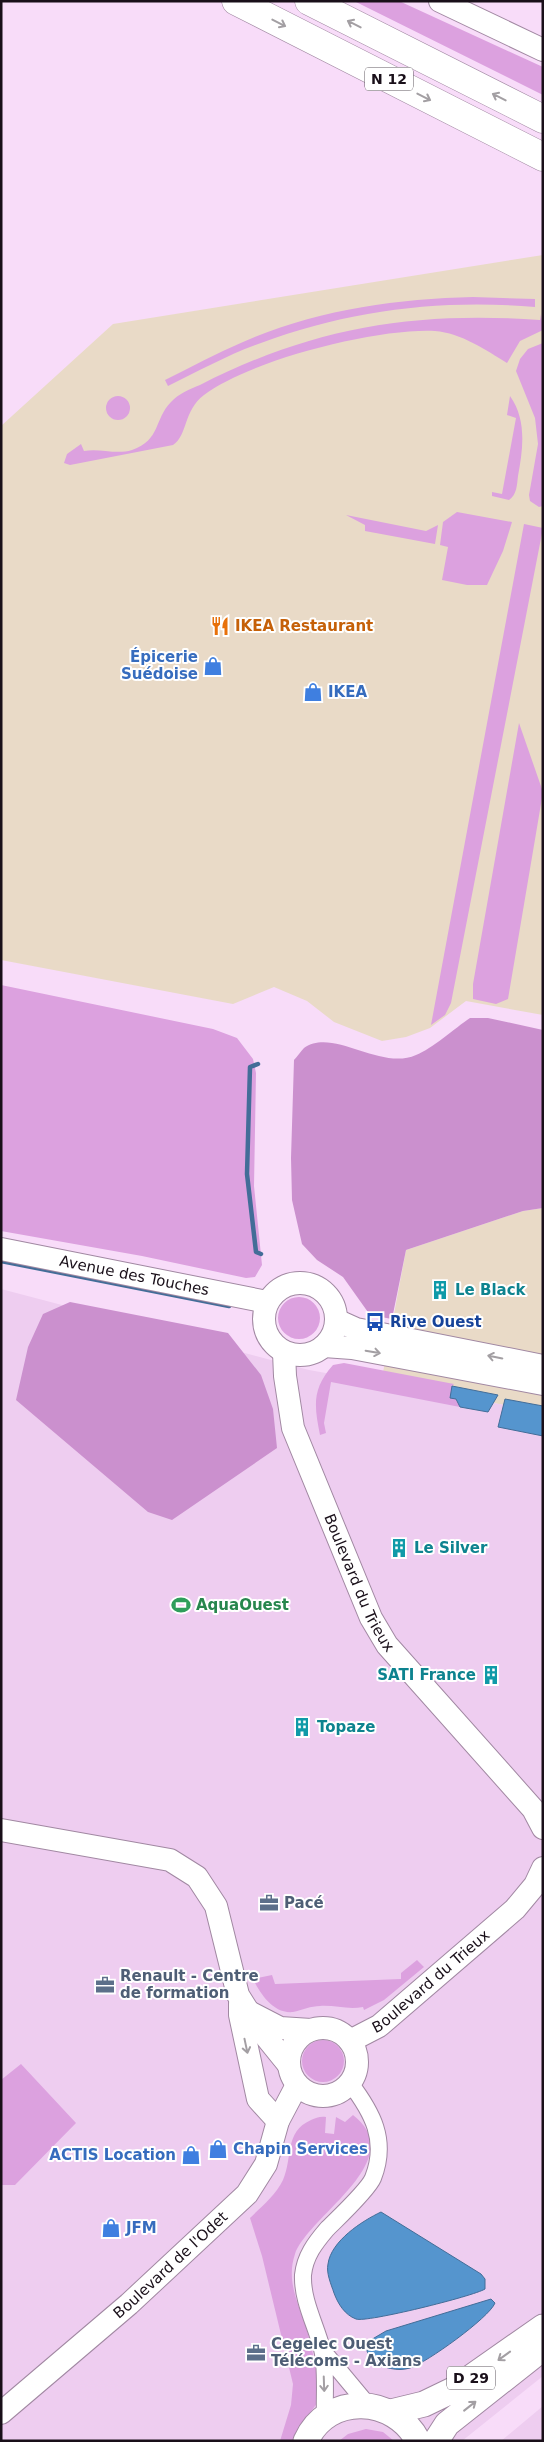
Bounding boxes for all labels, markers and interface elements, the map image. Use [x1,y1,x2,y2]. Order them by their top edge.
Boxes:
one-way arrow [271,19,286,28]
one-way arrow [347,19,362,28]
road number: N 12 [365,68,413,90]
one-way arrow [492,92,507,101]
one-way arrow [416,93,431,102]
restaurant icon: IKEA Restaurant [209,615,231,637]
place label: IKEA Restaurant [235,617,373,635]
place label: Épicerie Suédoise [121,647,198,683]
shop icon: Épicerie Suédoise [202,655,224,677]
shop icon: IKEA [302,681,324,703]
place label: IKEA [328,683,367,701]
street label: Avenue des Touches [58,1252,211,1299]
building icon: Le Black [429,1279,451,1301]
place label: Le Black [455,1281,527,1299]
bus stop icon: Rive Ouest [364,1311,386,1333]
place label: Rive Ouest [390,1313,482,1331]
one-way arrow [364,1347,380,1357]
one-way arrow [487,1351,503,1361]
street label: Boulevard du Trieux [320,1511,398,1656]
building icon: Le Silver [388,1537,410,1559]
place label: Le Silver [414,1539,488,1557]
sports icon: AquaOuest [170,1594,192,1616]
place label: AquaOuest [196,1596,289,1614]
building icon: SATI France [480,1664,502,1686]
place label: SATI France [377,1666,476,1684]
building icon: Topaze [291,1716,313,1738]
place label: Topaze [317,1718,375,1736]
office icon: Pacé [258,1892,280,1914]
place label: Pacé [284,1894,324,1912]
street label: Boulevard du Trieux [369,1926,493,2037]
place label: Renault - Centre de formation [120,1967,259,2002]
office icon: Renault - Centre de formation [94,1974,116,1996]
one-way arrow [242,2038,252,2054]
shop icon: Chapin Services [207,2138,229,2160]
place label: Chapin Services [233,2140,368,2158]
shop icon: ACTIS Location [180,2144,202,2166]
place label: ACTIS Location [49,2146,176,2164]
street label: Boulevard de l'Odet [110,2208,231,2322]
shop icon: JFM [100,2217,122,2239]
place label: JFM [125,2219,157,2237]
place label: Cegelec Ouest Télécoms - Axians [271,2335,421,2370]
office icon: Cegelec Ouest Télécoms - Axians [245,2342,267,2364]
one-way arrow [498,2350,511,2361]
road number: D 29 [447,2366,495,2390]
one-way arrow [319,2376,329,2392]
one-way arrow [463,2401,476,2412]

